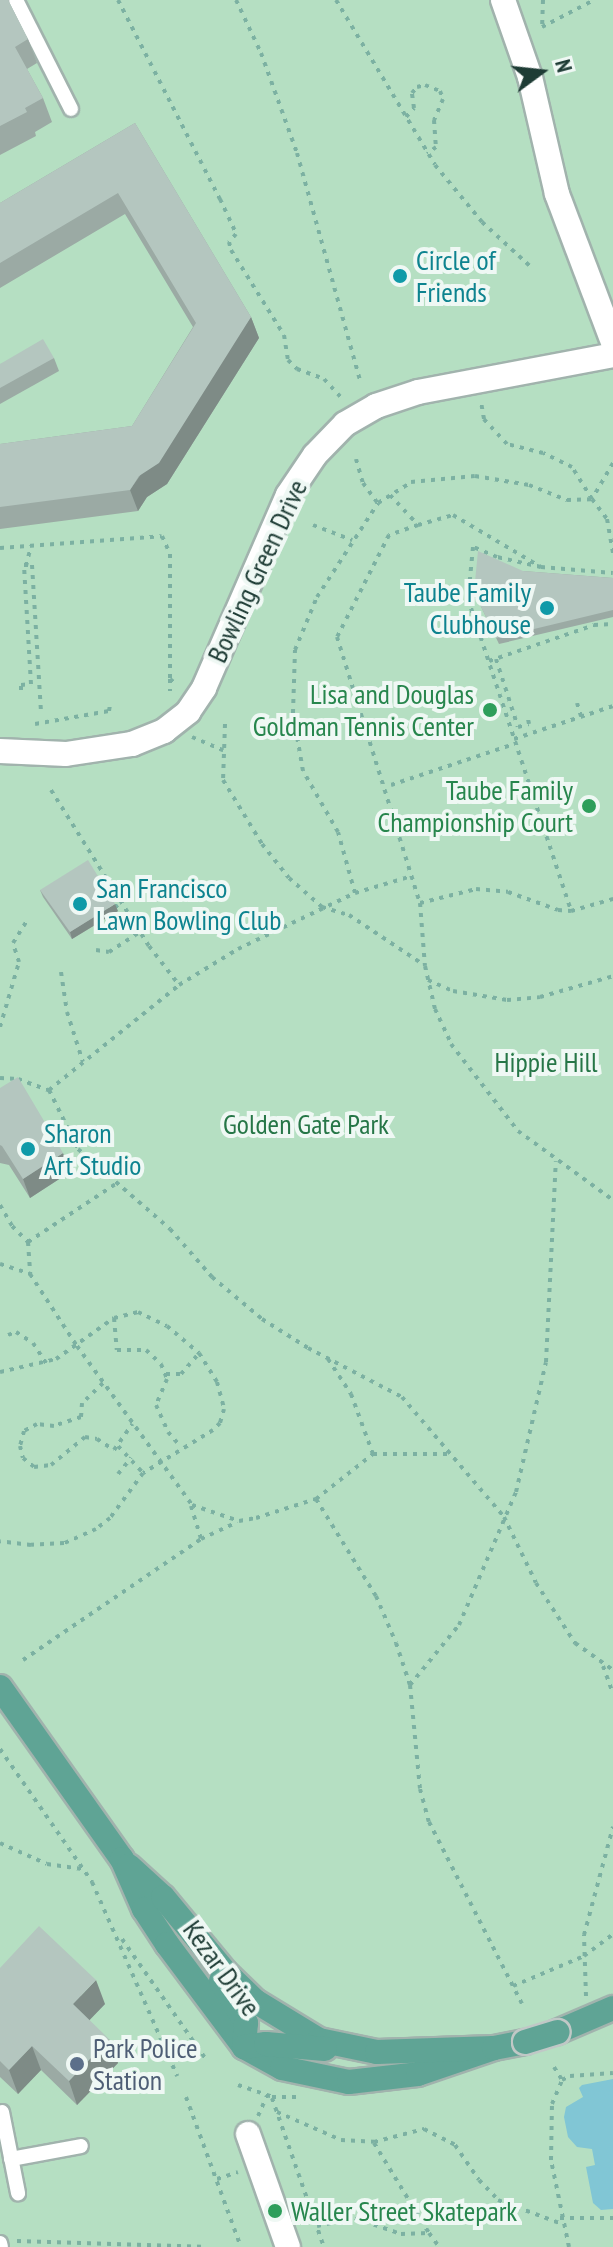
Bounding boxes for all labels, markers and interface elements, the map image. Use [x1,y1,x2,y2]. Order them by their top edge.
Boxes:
north arrow [501,32,581,112]
text: N [549,56,579,75]
place label: Circle of Friends [416,243,496,309]
marker: Circle of Friends [391,267,409,285]
street label: Bowling Green Drive [200,474,314,668]
place label: Taube Family Clubhouse [404,575,531,641]
marker: Taube Family Clubhouse [538,599,556,617]
place label: Lisa and Douglas Goldman Tennis Center [252,677,474,743]
marker: Lisa and Douglas Goldman Tennis Center [481,701,499,719]
place label: Taube Family Championship Court [377,773,573,839]
marker: Taube Family Championship Court [580,797,598,815]
place label: San Francisco Lawn Bowling Club [96,871,281,937]
marker: San Francisco Lawn Bowling Club [71,895,89,913]
park label: Hippie Hill [494,1045,598,1079]
park label: Golden Gate Park [223,1107,389,1141]
place label: Sharon Art Studio [44,1116,141,1182]
marker: Sharon Art Studio [19,1140,37,1158]
street label: Kezar Drive [176,1914,268,2022]
place label: Park Police Station [93,2031,198,2097]
marker: Park Police Station [68,2055,86,2073]
place label: Waller Street Skatepark [291,2194,517,2228]
marker: Waller Street Skatepark [266,2202,284,2220]

